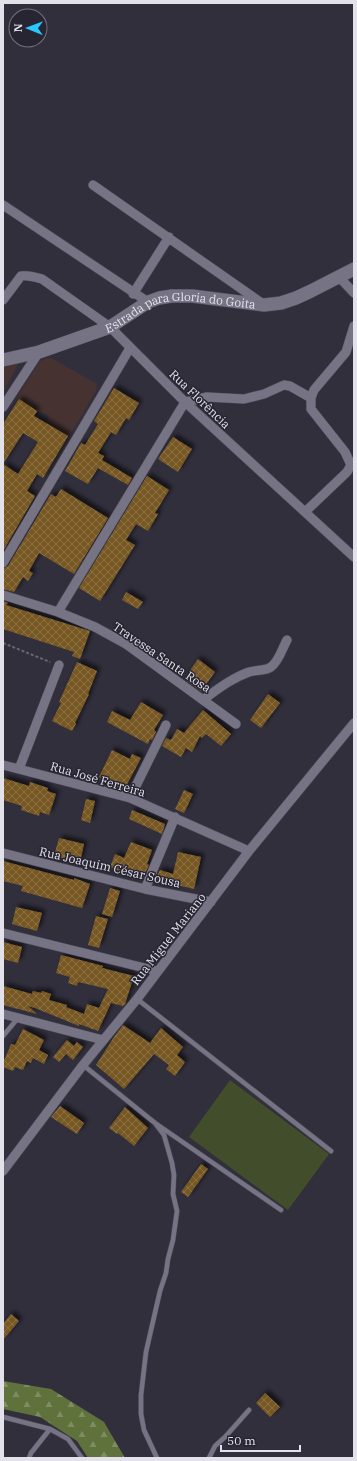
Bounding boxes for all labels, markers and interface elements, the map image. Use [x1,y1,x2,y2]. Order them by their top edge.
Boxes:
north arrow [8,8,48,48]
text: N [11,23,25,32]
street label: Estrada para Gloria do Goita [103,288,257,336]
street label: Rua Florência [167,366,234,432]
street label: Travessa Santa Rosa [110,619,214,696]
street label: Rua José Ferreira [49,758,148,800]
street label: Rua Joaquim César Sousa [38,843,182,891]
street label: Rua Miguel Mariano [127,890,209,988]
scale bar [221,1427,300,1453]
text: 50 m [227,1433,256,1448]

